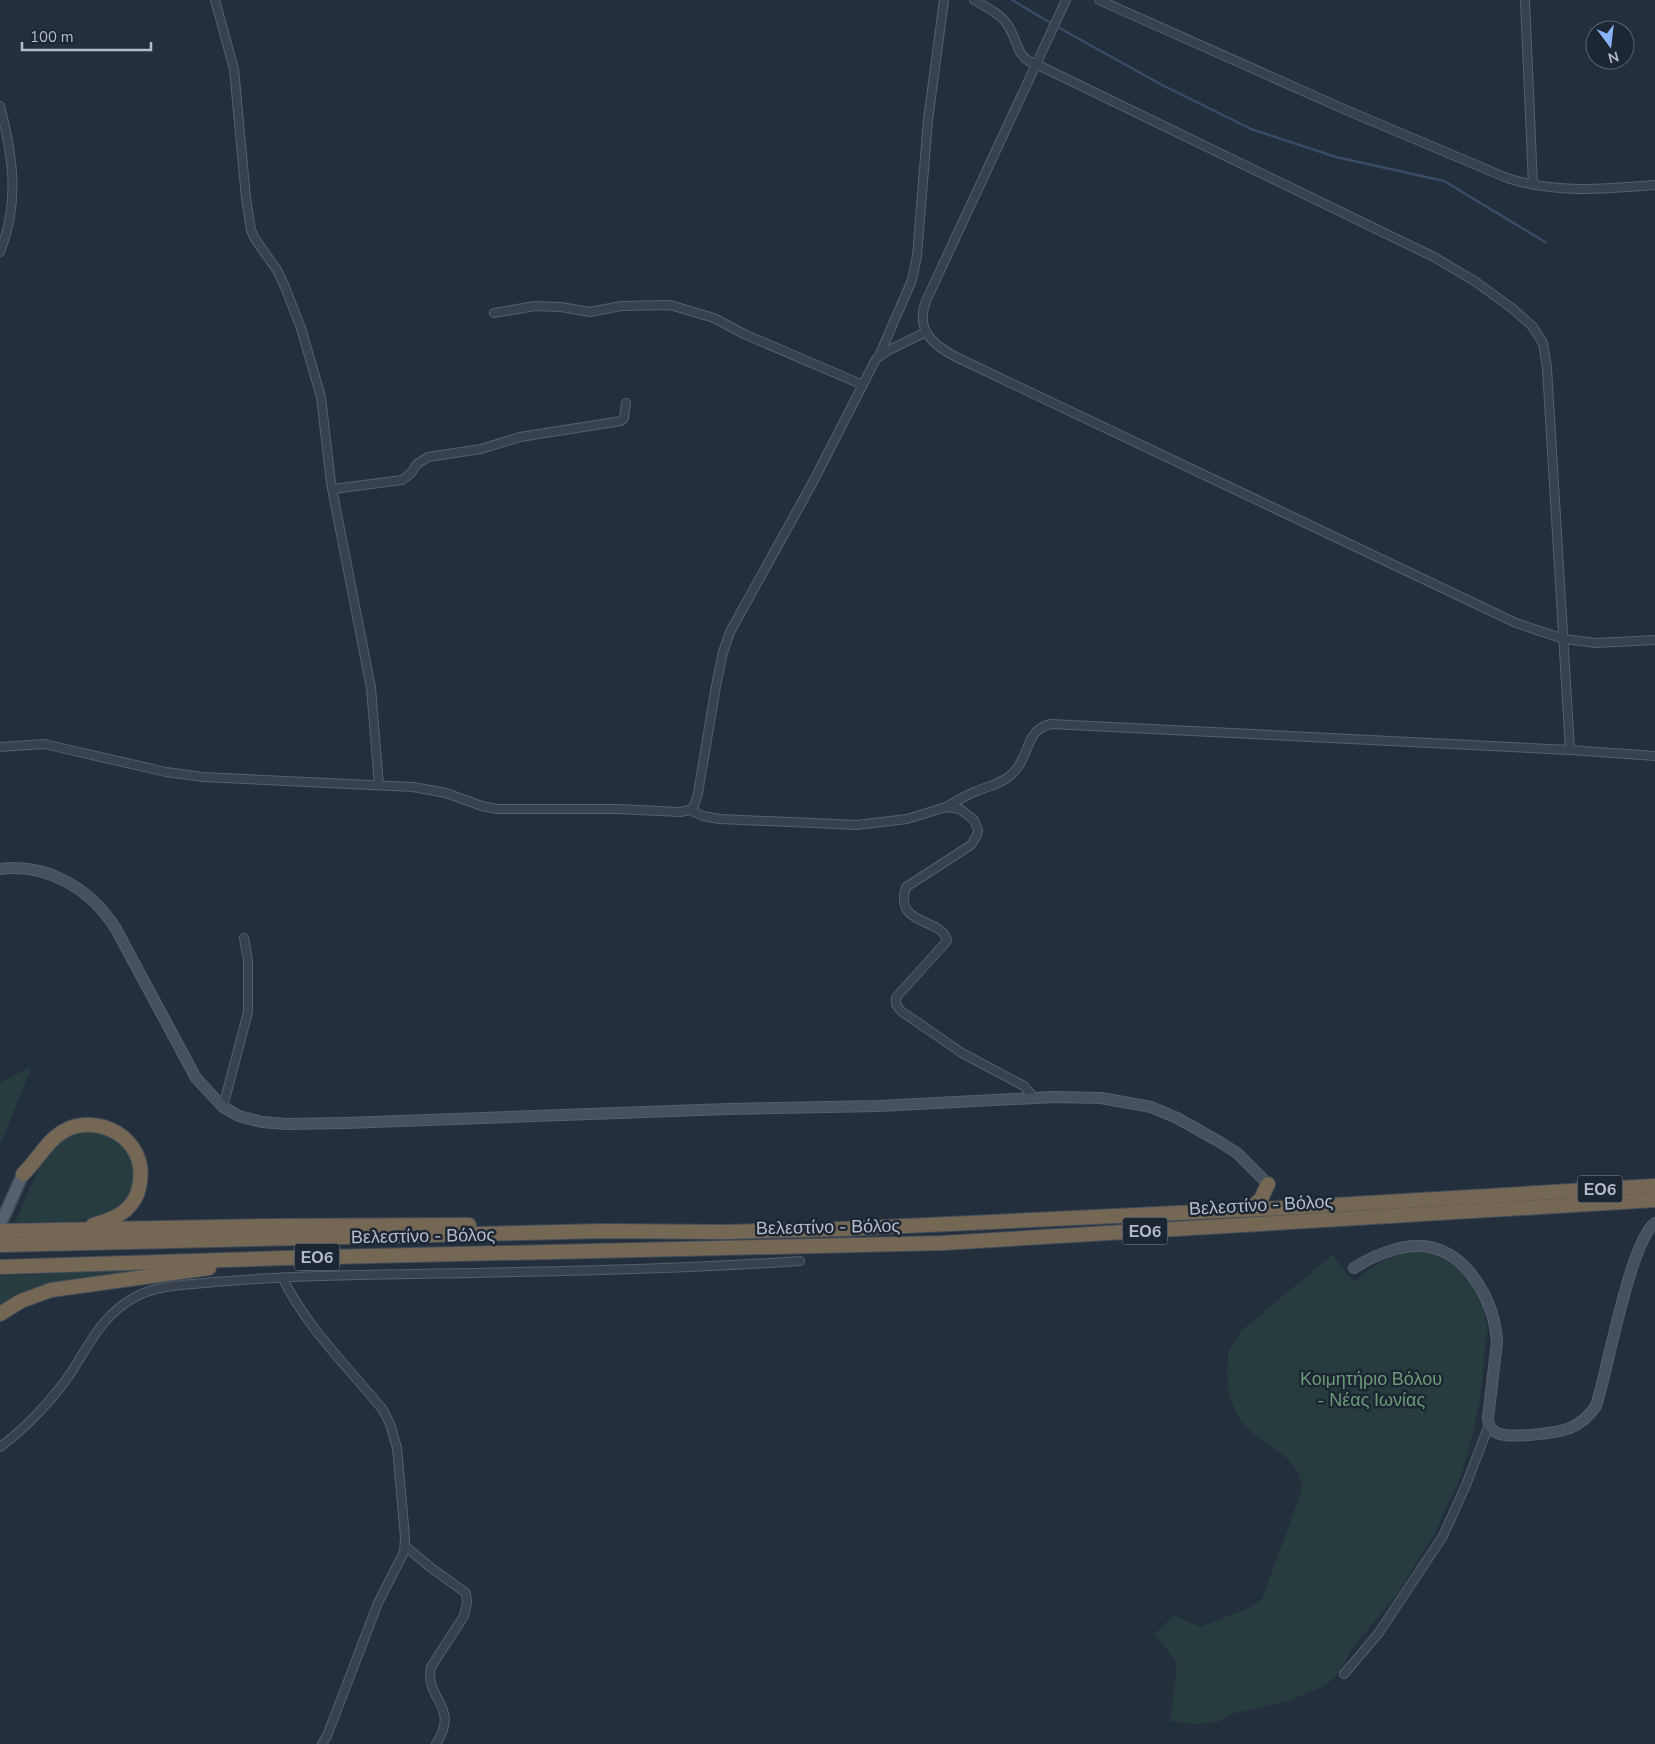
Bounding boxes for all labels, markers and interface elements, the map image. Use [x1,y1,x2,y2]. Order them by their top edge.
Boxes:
scale bar [22,20,151,52]
north arrow [1585,20,1635,70]
text: 100 m [30,27,74,47]
text: N [1606,47,1621,68]
road number: ΕΟ6 [1578,1176,1622,1202]
street label: Βελεστίνο - Βόλος [1188,1189,1334,1221]
street label: Βελεστίνο - Βόλος [756,1214,901,1240]
road number: ΕΟ6 [1122,1218,1168,1244]
street label: Βελεστίνο - Βόλος [351,1223,496,1249]
road number: ΕΟ6 [294,1244,340,1270]
park label: Κοιμητήριο Βόλου - Νέας Ιωνίας [1300,1367,1442,1412]

